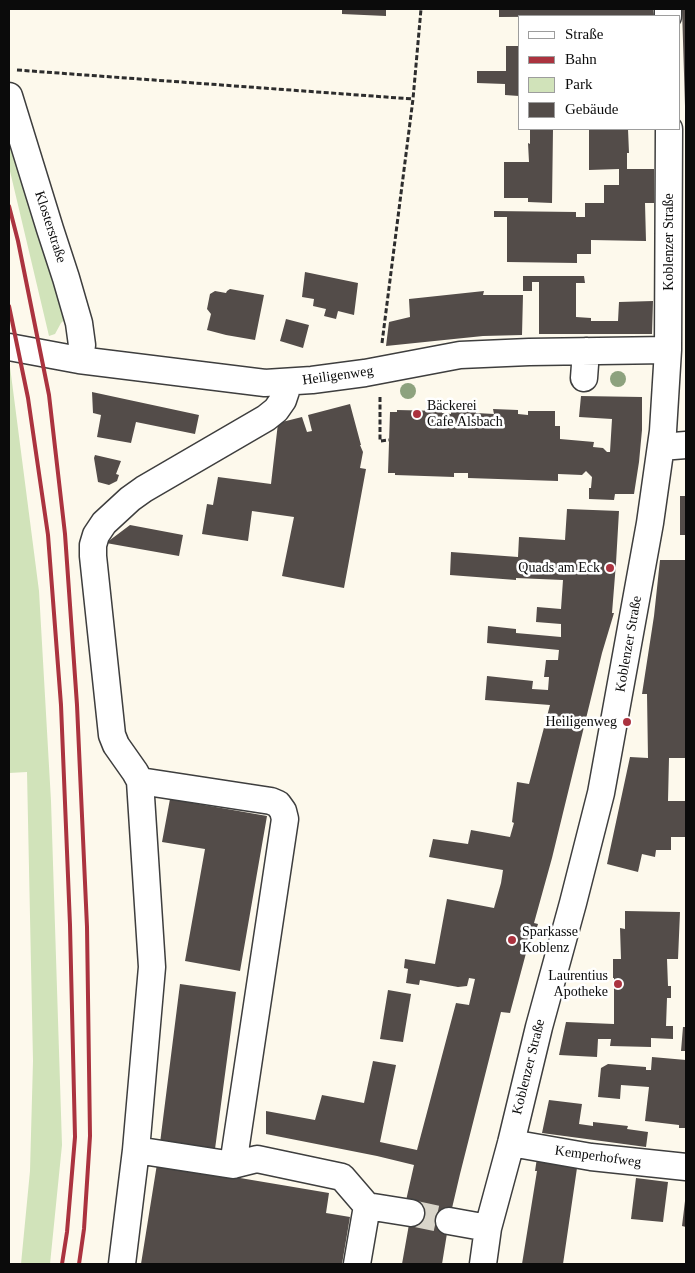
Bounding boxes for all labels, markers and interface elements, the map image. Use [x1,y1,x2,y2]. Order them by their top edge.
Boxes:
legend [518,15,680,130]
text: Straße [565,26,603,42]
text: Bahn [565,51,597,67]
text: Park [565,76,593,92]
text: Gebäude [565,101,618,117]
street label: Klosterstraße [30,189,70,265]
street label: Koblenzer Straße [661,193,677,291]
street label: Heiligenweg [301,363,375,389]
place label: Bäckerei Cafe Alsbach [427,398,503,431]
marker: Bäckerei Cafe Alsbach [411,408,423,420]
place label: Quads am Eck [518,560,600,576]
marker: Quads am Eck [604,562,616,574]
street label: Koblenzer Straße [612,594,646,694]
place label: Heiligenweg [545,714,617,730]
marker: Heiligenweg [621,716,633,728]
place label: Sparkasse Koblenz [522,924,578,956]
marker: Sparkasse Koblenz [506,934,518,946]
place label: Laurentius Apotheke [548,968,608,1000]
marker: Laurentius Apotheke [612,978,624,990]
street label: Koblenzer Straße [509,1018,549,1116]
street label: Kemperhofweg [554,1143,642,1171]

